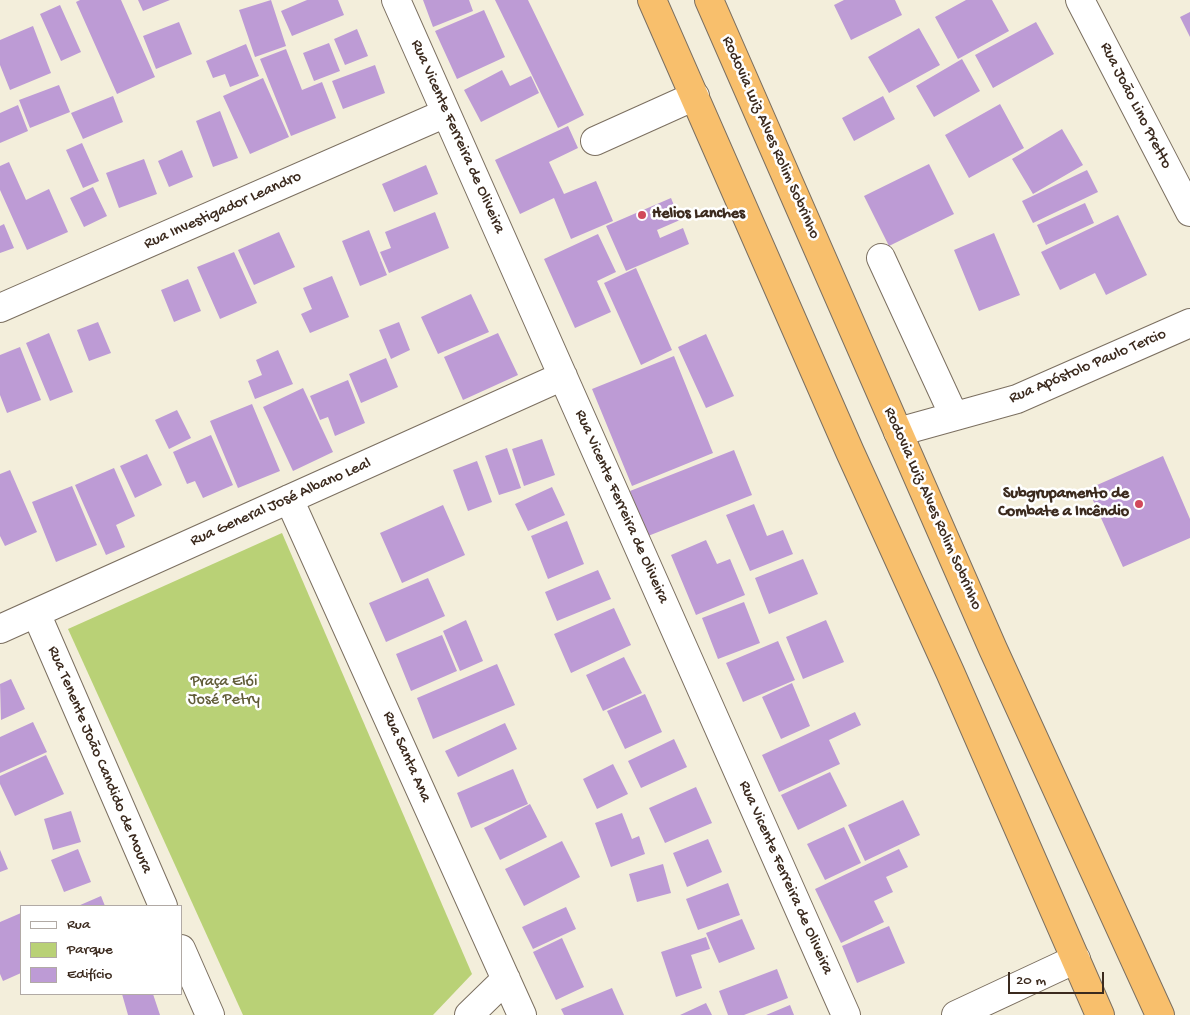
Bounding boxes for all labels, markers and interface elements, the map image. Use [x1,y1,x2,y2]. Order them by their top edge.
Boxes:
street label: Rodovia Luiz Alves Rolim Sobrinho [717,34,823,242]
street label: Rua Vicente Ferreira de Oliveira [406,37,508,237]
street label: Rua João Lino Pretto [1095,40,1175,172]
street label: Rua Investigador Leandro [141,168,305,254]
place label: Helios Lanches [652,205,745,225]
marker: Helios Lanches [636,209,648,221]
street label: Rua Apóstolo Paulo Tercio [1007,325,1169,409]
street label: Rodovia Luiz Alves Rolim Sobrinho [879,405,985,613]
street label: Rua Vicente Ferreira de Oliveira [570,407,672,607]
street label: Rua General José Albano Leal [188,454,374,552]
place label: Subgrupamento de Combate a Incêndio [998,485,1129,523]
marker: Subgrupamento de Combate a Incêndio [1133,498,1145,510]
street label: Rua Tenente João Candido de Moura [42,643,156,877]
park label: Praça Elói José Petry [188,673,260,711]
street label: Rua Santa Ana [377,709,435,805]
street label: Rua Vicente Ferreira de Oliveira [734,778,836,978]
legend [20,905,182,995]
text: Rua [67,916,90,934]
text: Parque [67,941,113,959]
scale bar [1010,962,1106,994]
text: Edifício [67,966,112,984]
text: 20 m [1016,972,1046,990]

